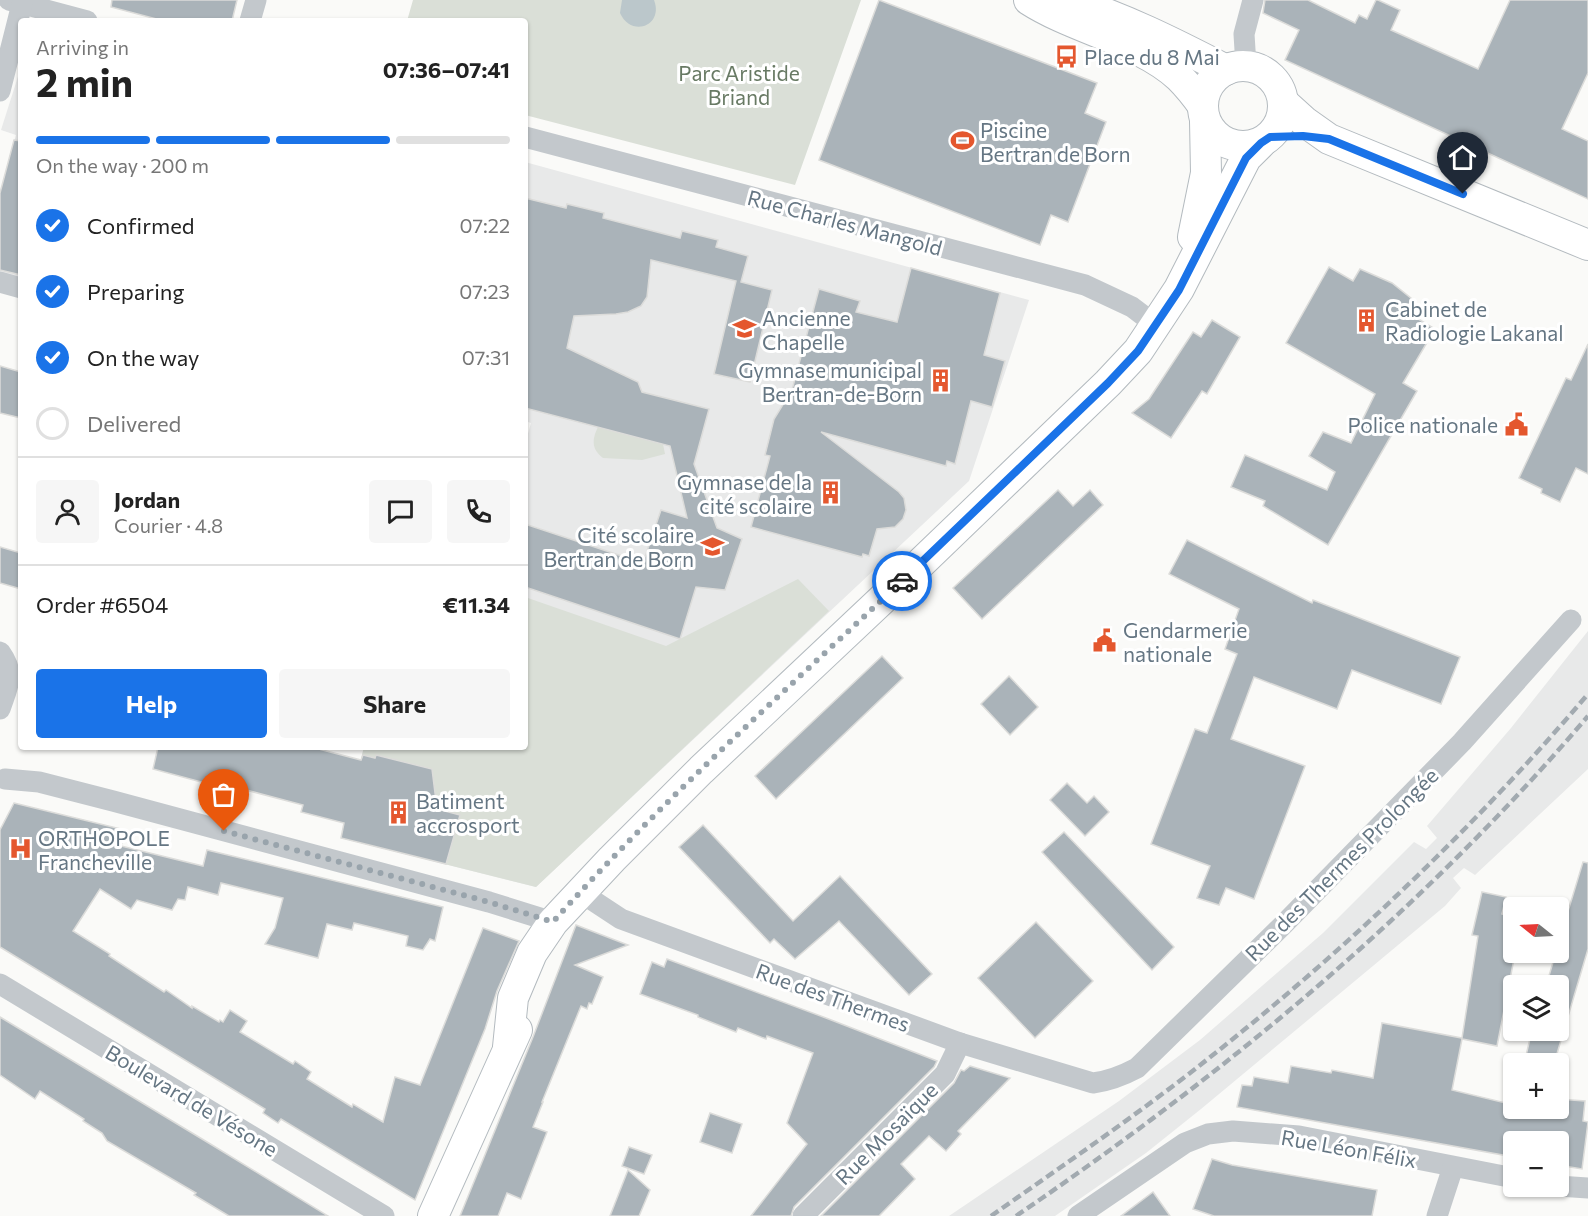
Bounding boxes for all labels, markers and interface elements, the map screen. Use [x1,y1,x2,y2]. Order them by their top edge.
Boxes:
text: Arriving in [36,35,129,59]
bus stop icon: Place du 8 Mai [1053,43,1079,69]
place label: Place du 8 Mai [1084,44,1220,69]
text: 07:36–07:41 [383,56,510,83]
text: 2 min [36,57,133,105]
park label: Parc Aristide Briand [678,60,800,109]
place label: Piscine Bertran de Born [980,117,1131,166]
sports icon: Piscine Bertran de Born [949,128,975,154]
pin [1437,132,1488,194]
icon: home [1446,141,1479,174]
text: On the way · 200 m [36,153,209,177]
street label: Rue Charles Mangold [745,184,945,260]
icon: check [36,209,69,242]
text: Confirmed [87,212,194,239]
text: 07:22 [460,213,510,237]
icon: check [36,275,69,308]
text: Preparing [87,278,184,305]
text: 07:23 [459,279,510,303]
place label: Cabinet de Radiologie Lakanal [1385,296,1564,345]
place label: Ancienne Chapelle [762,305,851,354]
building icon: Cabinet de Radiologie Lakanal [1354,307,1380,333]
school or university icon: Ancienne Chapelle [731,316,757,342]
icon: check [36,341,69,374]
text: On the way [87,344,199,371]
text: 07:31 [462,345,510,369]
place label: Gymnase municipal Bertran-de-Born [738,357,922,406]
building icon: Gymnase municipal Bertran-de-Born [927,368,953,394]
text: Delivered [87,410,181,437]
public building icon: Police nationale [1503,411,1529,437]
place label: Police nationale [1347,412,1498,437]
place label: Gymnase de la cité scolaire [677,469,812,518]
button: person [36,480,99,543]
button: chat [369,480,432,543]
button: phone [447,480,510,543]
building icon: Gymnase de la cité scolaire [817,480,843,506]
text: Jordan [114,486,180,513]
text: Courier · 4.8 [114,513,223,537]
place label: Cité scolaire Bertran de Born [543,522,694,571]
school or university icon: Cité scolaire Bertran de Born [699,533,725,559]
courier [872,551,932,611]
icon: car [886,565,919,598]
text: Order #6504 [36,591,168,618]
text: €11.34 [442,591,510,618]
place label: Gendarmerie nationale [1123,617,1247,666]
public building icon: Gendarmerie nationale [1092,628,1118,654]
button: Help [36,669,267,738]
button: Share [279,669,510,738]
street label: Rue des Thermes Prolongée [1239,762,1443,966]
pin [198,769,249,831]
icon: bag [207,778,240,811]
place label: Batiment accrosport [416,788,520,837]
building icon: Batiment accrosport [385,799,411,825]
place label: ORTHOPOLE Francheville [38,825,170,874]
hospital icon: ORTHOPOLE Francheville [7,836,33,862]
north arrow [1503,897,1569,963]
map controls [1503,897,1569,1197]
street label: Rue des Thermes [753,958,913,1036]
button: layers [1503,975,1569,1041]
street label: Boulevard de Vésone [101,1039,283,1161]
button: + [1503,1053,1569,1119]
street label: Rue Mosaïque [830,1077,942,1189]
street label: Rue Léon Félix [1279,1124,1419,1172]
button: − [1503,1131,1569,1197]

